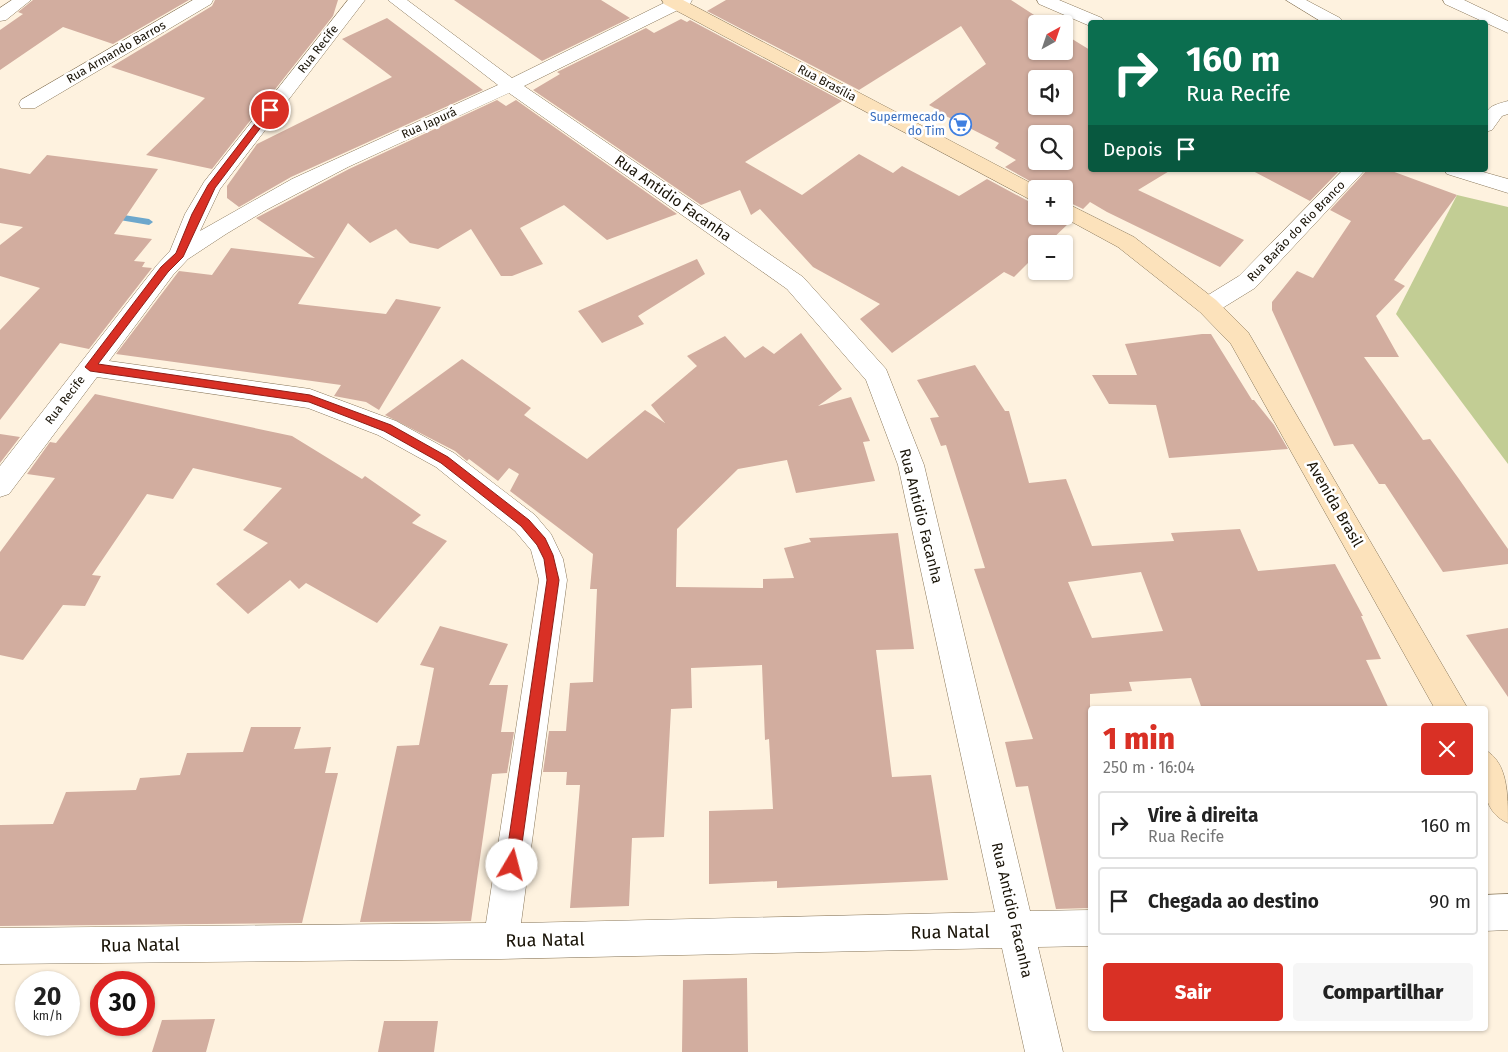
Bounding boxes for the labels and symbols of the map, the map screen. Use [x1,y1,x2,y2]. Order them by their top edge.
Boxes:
north arrow [1028,15,1072,60]
street label: Rua Armando Barros [64,18,168,86]
street label: Rua Recife [295,22,341,76]
street label: Rua Brasília [795,62,859,104]
pin [249,89,291,131]
street label: Rua Japurá [399,105,459,141]
place label: Supermecado do Tim [870,110,945,138]
supermarket icon: Supermecado do Tim [949,112,973,136]
street label: Rua Antidio Facanha [611,151,735,245]
street label: Rua Barão do Rio Branco [1244,178,1348,284]
street label: Rua Recife [42,373,88,427]
street label: Rua Antidio Facanha [896,447,946,585]
street label: Avenida Brasil [1303,458,1367,551]
position arrow [485,838,537,890]
street label: Rua Antidio Facanha [988,841,1036,979]
street label: Rua Natal [910,920,990,944]
street label: Rua Natal [505,928,585,952]
street label: Rua Natal [100,933,180,957]
speed limit sign: 30 [90,971,155,1036]

